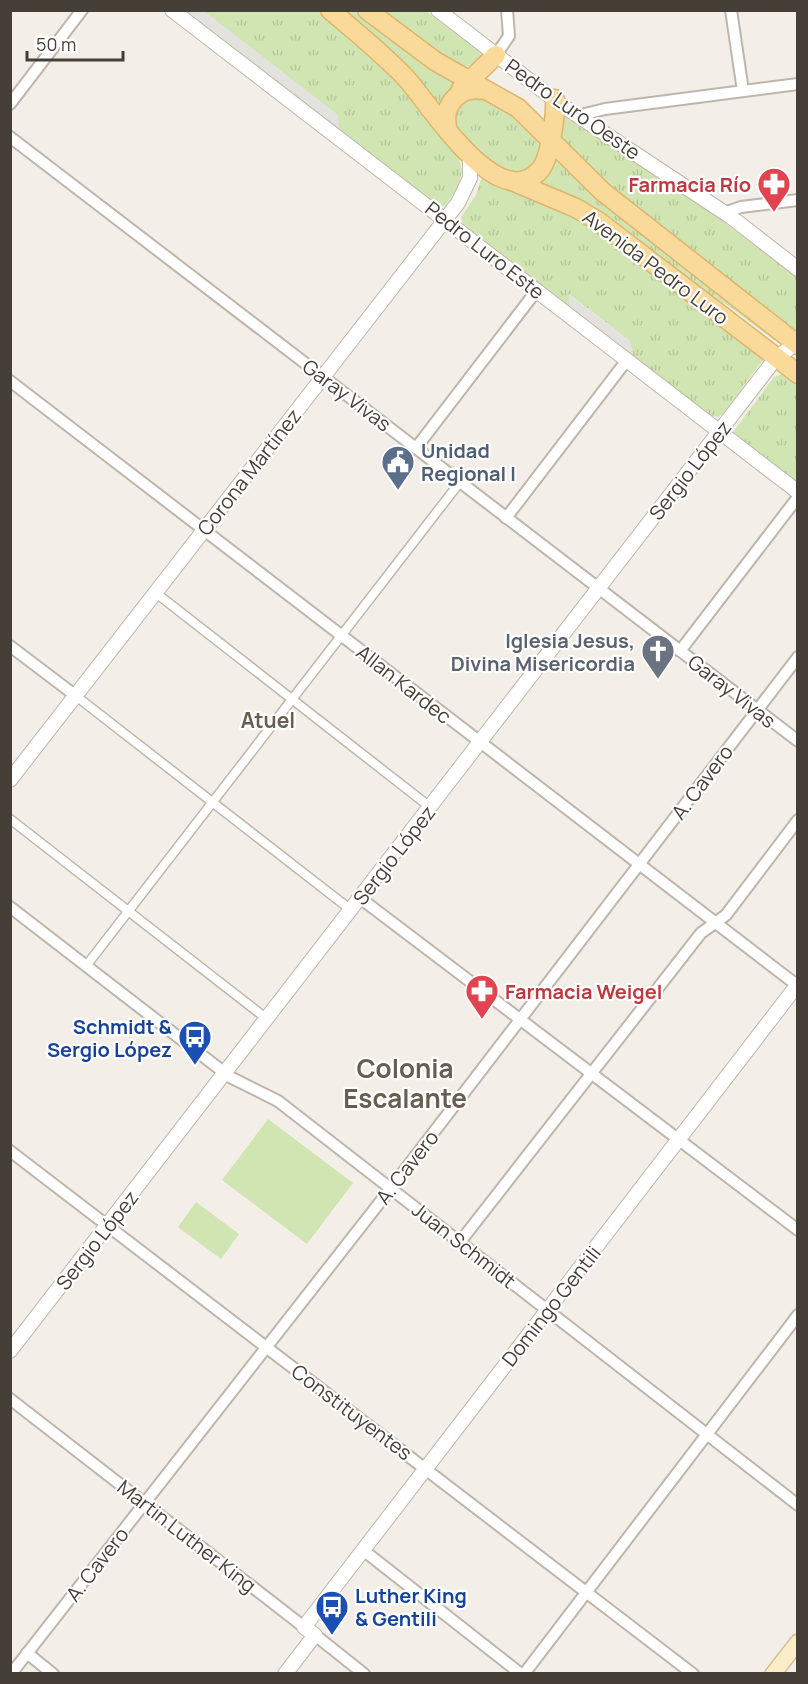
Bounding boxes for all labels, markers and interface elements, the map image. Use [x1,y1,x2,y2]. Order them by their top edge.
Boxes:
scale bar [27,24,123,62]
text: 50 m [36,32,76,56]
street label: Pedro Luro Oeste [500,52,646,166]
pharmacy icon: Farmacia Río [756,166,792,213]
place label: Farmacia Río [628,171,751,198]
street label: Pedro Luro Este [420,195,550,305]
street label: Avenida Pedro Luro [578,203,734,331]
street label: Garay Vivas [297,353,397,437]
street label: Corona Martínez [191,403,307,541]
street label: Sergio López [643,415,737,525]
place label: Unidad Regional I [421,437,516,487]
public building icon: Unidad Regional I [380,444,416,491]
place label: Iglesia Jesus, Divina Misericordia [451,627,635,677]
church icon: Iglesia Jesus, Divina Misericordia [640,633,676,680]
street label: Allan Kardec [351,638,457,730]
street label: Garay Vivas [682,648,782,734]
district label: Atuel [241,706,295,734]
street label: A. Cavero [665,739,739,825]
street label: Sergio López [347,800,441,910]
pharmacy icon: Farmacia Weigel [464,973,500,1020]
place label: Farmacia Weigel [505,978,662,1005]
place label: Schmidt & Sergio López [47,1013,173,1063]
bus stop icon: Schmidt & Sergio López [177,1019,213,1066]
district label: Colonia Escalante [343,1050,467,1116]
street label: A. Cavero [370,1124,445,1210]
street label: Sergio López [50,1185,144,1295]
street label: Juan Schmidt [406,1196,522,1294]
street label: Domingo Gentili [495,1240,607,1372]
street label: Constituyentes [286,1358,418,1466]
street label: Martin Luther King [112,1473,262,1599]
street label: A. Cavero [60,1521,135,1607]
place label: Luther King & Gentili [355,1582,467,1632]
bus stop icon: Luther King & Gentili [314,1589,350,1636]

